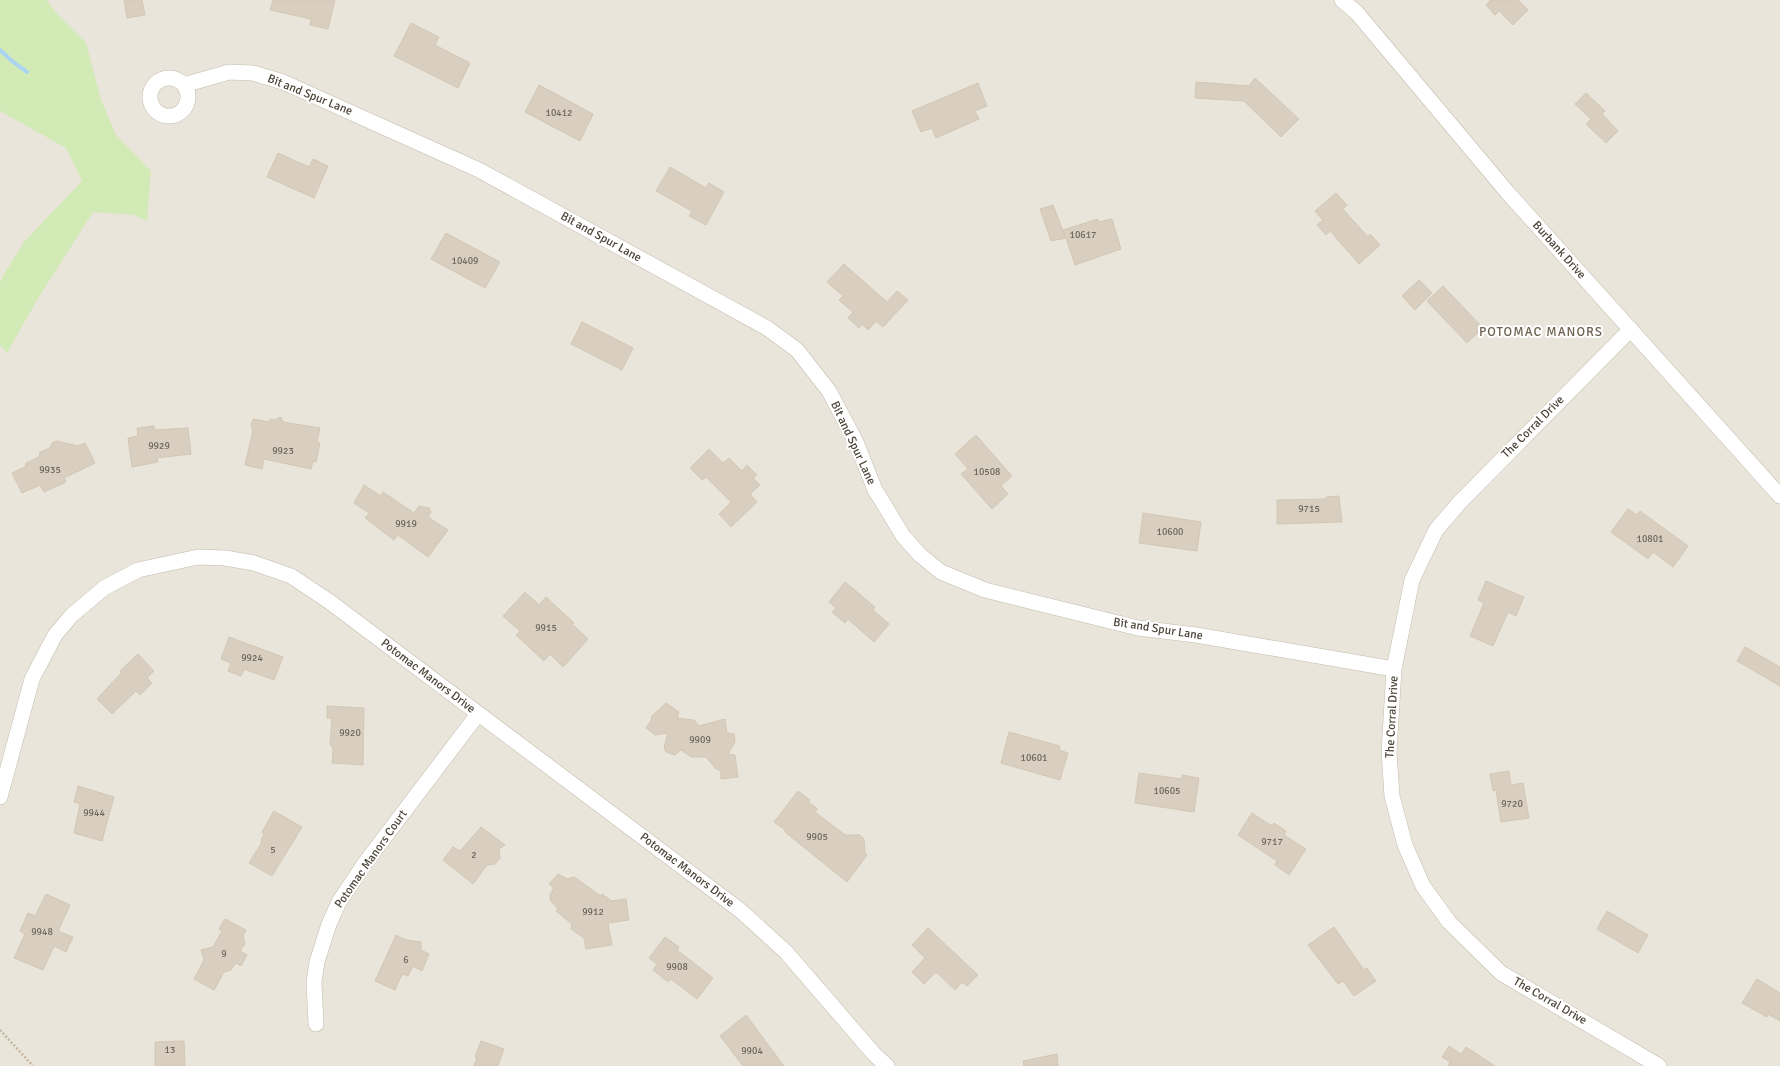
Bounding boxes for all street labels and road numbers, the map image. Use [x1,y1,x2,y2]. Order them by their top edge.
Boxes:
street label: Bit and Spur Lane [265,71,355,119]
street label: Bit and Spur Lane [558,209,644,265]
street label: Burbank Drive [1529,218,1589,282]
street label: The Corral Drive [1499,393,1567,461]
street label: Bit and Spur Lane [827,399,879,487]
street label: Bit and Spur Lane [1112,615,1204,643]
street label: Potomac Manors Drive [378,636,478,716]
street label: The Corral Drive [1382,676,1402,758]
street label: Potomac Manors Court [331,807,411,911]
street label: Potomac Manors Drive [637,830,737,910]
street label: The Corral Drive [1511,974,1589,1028]

